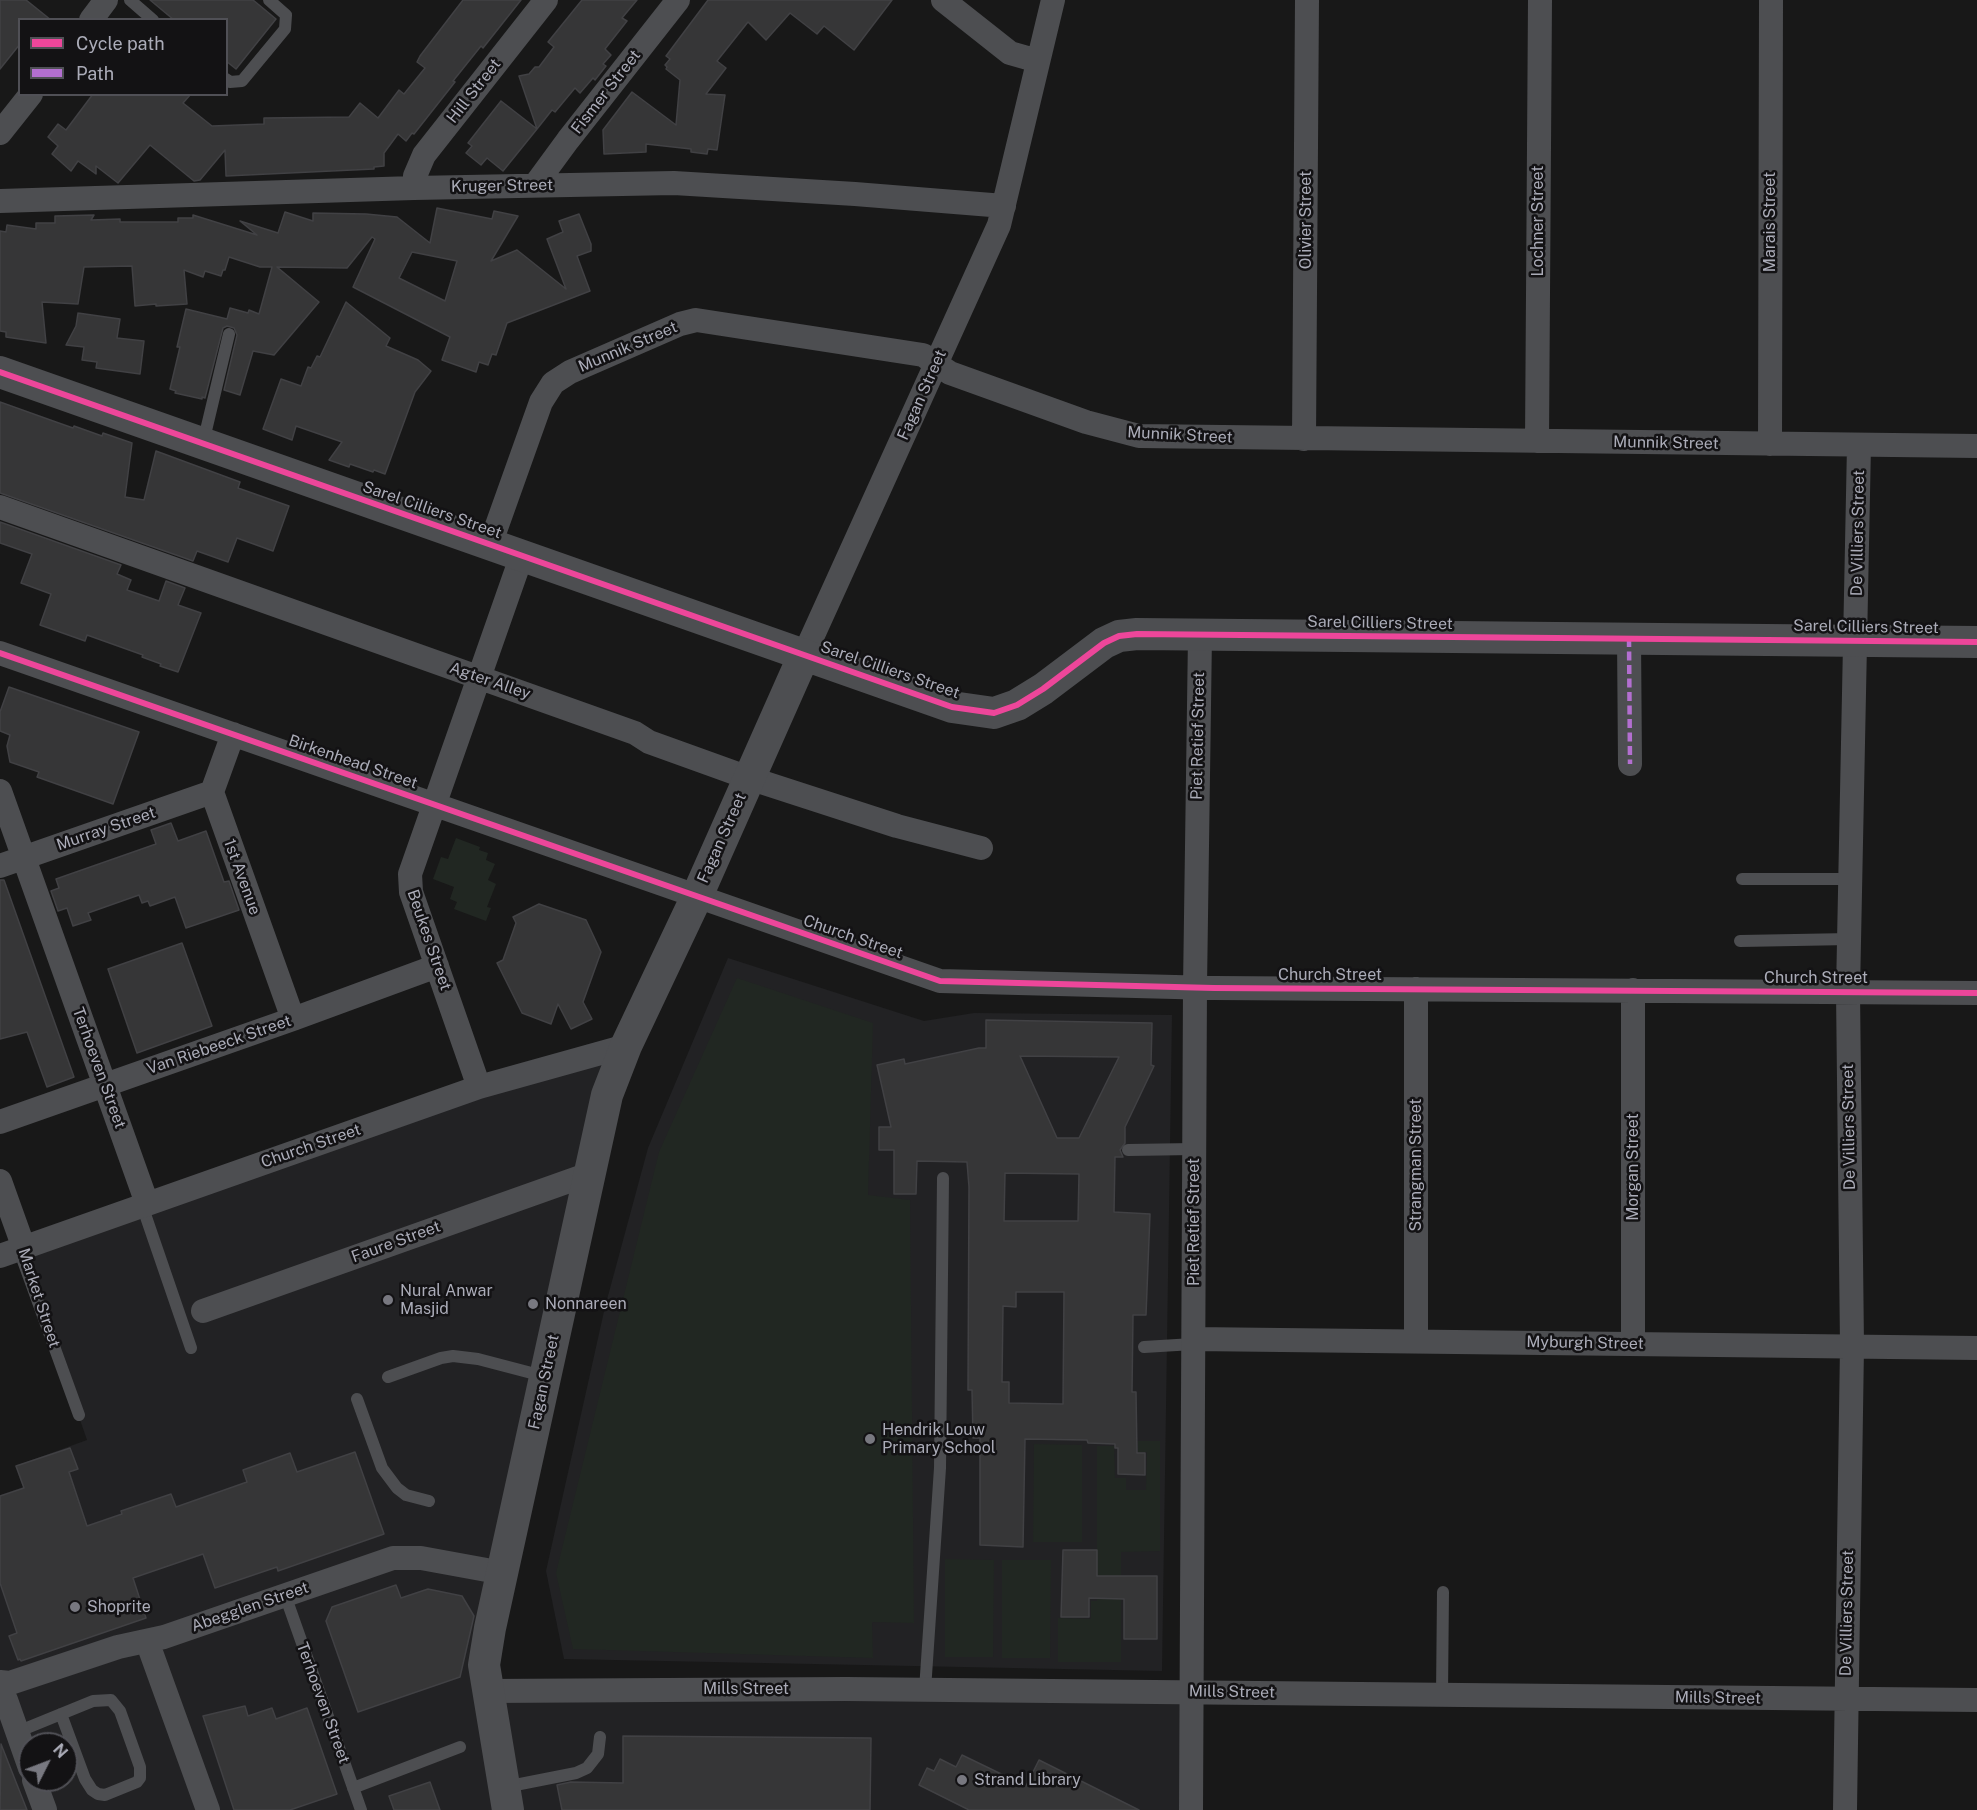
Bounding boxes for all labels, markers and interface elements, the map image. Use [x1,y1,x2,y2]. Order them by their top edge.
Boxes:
legend [18,18,228,96]
text: Cycle path [76,33,165,54]
street label: Fismer Street [567,46,645,138]
street label: Hill Street [443,55,505,127]
text: Path [76,63,114,84]
street label: Lochner Street [1528,166,1548,276]
street label: Olivier Street [1296,171,1316,269]
street label: Marais Street [1760,172,1780,272]
street label: Kruger Street [451,176,553,196]
street label: Munnik Street [576,318,680,376]
street label: Fagan Street [894,347,950,443]
street label: Munnik Street [1127,423,1233,447]
street label: Munnik Street [1613,432,1719,454]
street label: De Villiers Street [1847,470,1869,596]
street label: Sarel Cilliers Street [360,477,504,543]
street label: Sarel Cilliers Street [1307,612,1453,634]
street label: Sarel Cilliers Street [1793,616,1939,638]
street label: Sarel Cilliers Street [818,637,962,703]
street label: Agter Alley [447,658,533,704]
street label: Piet Retief Street [1187,672,1209,800]
street label: Birkenhead Street [286,731,420,793]
street label: Fagan Street [694,790,750,886]
street label: Murray Street [54,803,158,855]
street label: 1st Avenue [219,836,265,918]
street label: Beukes Street [403,887,455,993]
street label: Church Street [801,911,905,963]
street label: Church Street [1278,965,1382,985]
street label: Church Street [1764,968,1868,988]
street label: Terhoeven Street [68,1005,130,1131]
street label: Van Riebeeck Street [144,1011,294,1079]
street label: De Villiers Street [1838,1064,1860,1190]
street label: Strangman Street [1406,1098,1426,1232]
street label: Morgan Street [1623,1113,1643,1221]
street label: Church Street [259,1120,363,1172]
street label: Piet Retief Street [1184,1158,1204,1286]
street label: Faure Street [349,1217,443,1267]
street label: Market Street [14,1246,64,1350]
place label: Nural Anwar Masjid [400,1281,493,1319]
marker: Nural Anwar Masjid [381,1293,395,1307]
place label: Nonnareen [545,1294,627,1314]
marker: Nonnareen [526,1297,540,1311]
street label: Myburgh Street [1526,1332,1644,1354]
street label: Fagan Street [525,1333,563,1431]
place label: Hendrik Louw Primary School [882,1420,996,1458]
marker: Hendrik Louw Primary School [863,1432,877,1446]
street label: De Villiers Street [1836,1550,1858,1676]
street label: Abegglen Street [189,1578,311,1636]
place label: Shoprite [87,1597,151,1617]
marker: Shoprite [68,1600,82,1614]
street label: Terhoeven Street [292,1640,354,1766]
street label: Mills Street [703,1679,789,1699]
street label: Mills Street [1189,1682,1275,1702]
street label: Mills Street [1675,1688,1761,1708]
north arrow [18,1732,78,1792]
text: N [49,1740,72,1762]
place label: Strand Library [974,1770,1081,1790]
marker: Strand Library [955,1773,969,1787]

